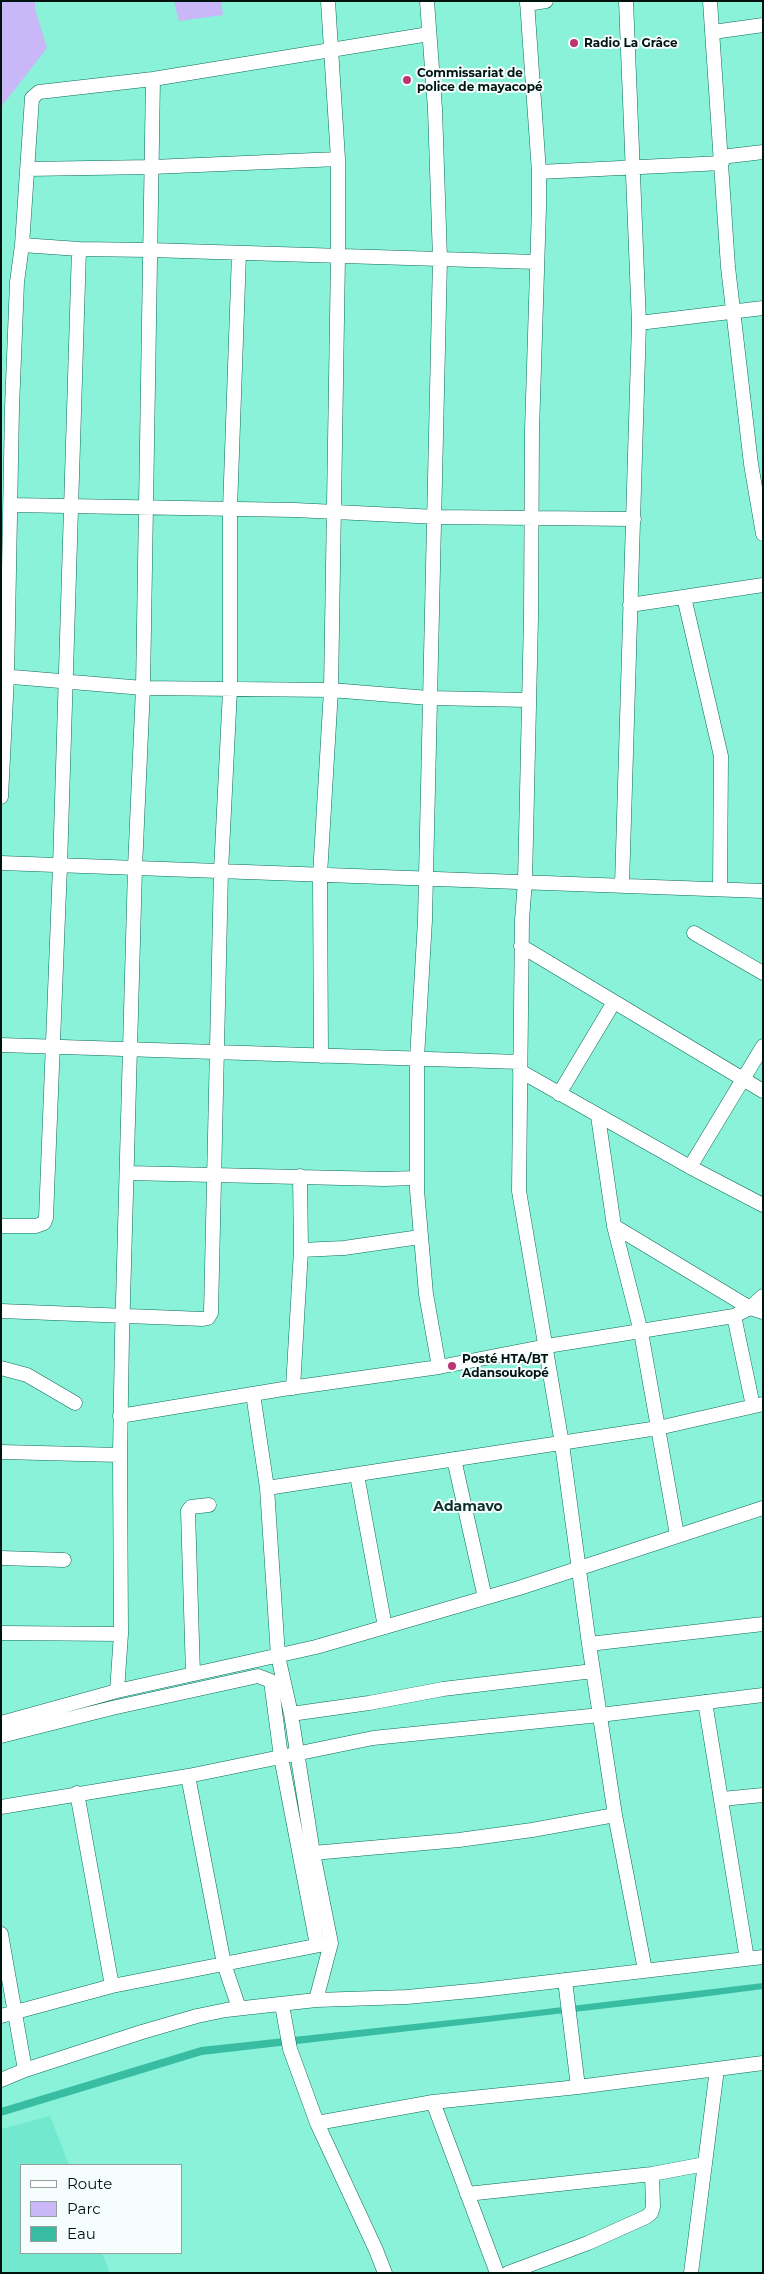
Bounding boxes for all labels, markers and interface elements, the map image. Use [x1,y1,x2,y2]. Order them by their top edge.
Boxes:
place label: Radio La Grâce [584,36,677,50]
marker: Radio La Grâce [568,37,580,49]
place label: Commissariat de police de mayacopé [417,66,543,94]
marker: Commissariat de police de mayacopé [401,74,413,86]
place label: Posté HTA/BT Adansoukopé [462,1352,549,1380]
marker: Posté HTA/BT Adansoukopé [446,1360,458,1372]
district label: Adamavo [433,1499,503,1515]
legend [20,2164,182,2254]
text: Route [67,2174,112,2193]
text: Parc [67,2199,101,2218]
text: Eau [67,2224,96,2243]

